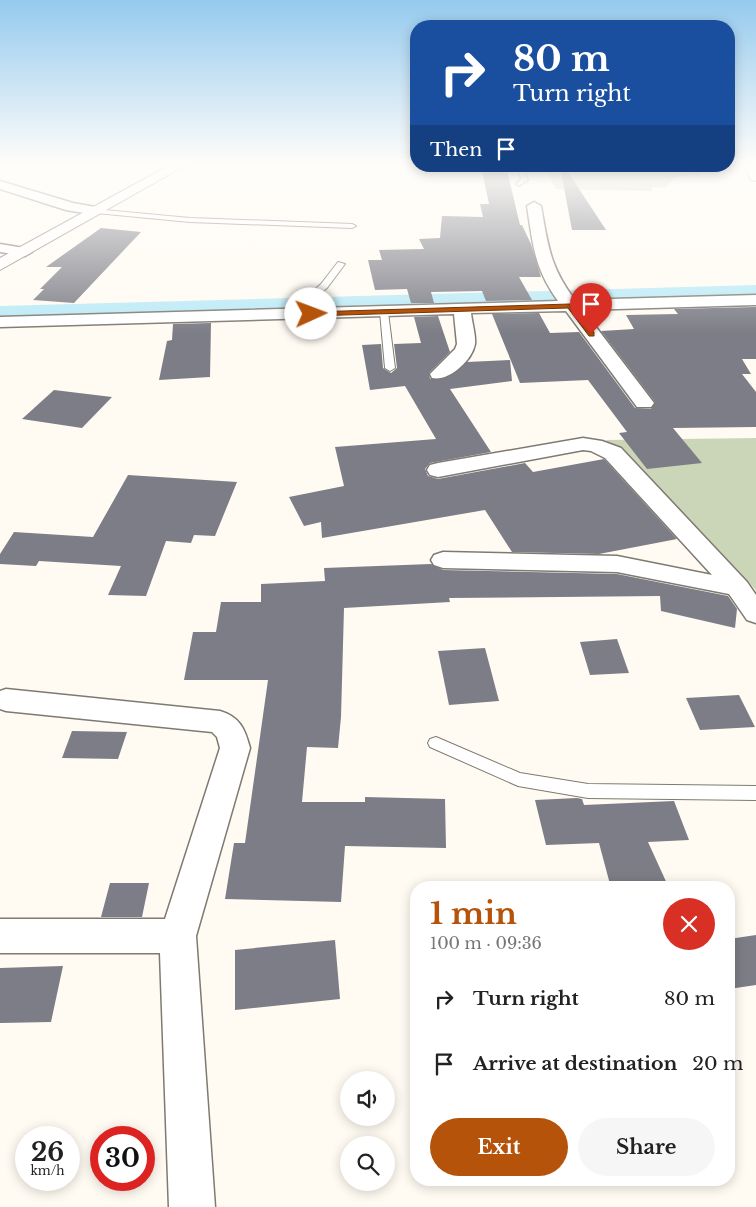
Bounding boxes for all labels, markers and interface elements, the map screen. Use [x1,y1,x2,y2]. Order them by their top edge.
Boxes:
text: 80 m [513,37,610,80]
icon: right [430,40,495,105]
text: Turn right [513,80,631,107]
icon: arrive [492,135,520,163]
text: Then [430,138,482,161]
pin [570,283,612,334]
position arrow [284,287,336,339]
icon: arrive [577,290,605,318]
text: 1 min [430,895,517,932]
button: close [663,898,715,950]
text: 100 m · 09:36 [430,933,542,953]
icon: right [430,985,458,1013]
text: Turn right [473,987,579,1010]
text: 80 m [664,987,715,1010]
icon: arrive [430,1050,458,1078]
text: Arrive at destination [473,1052,677,1075]
text: 20 m [692,1052,743,1075]
map controls [340,1071,395,1191]
button: sound [340,1071,395,1126]
button: Exit [430,1118,568,1176]
button: Share [578,1118,715,1176]
speed limit sign: 30 [90,1126,155,1191]
button: search [340,1136,395,1191]
text: 26 [31,1137,64,1168]
text: km/h [30,1163,65,1178]

